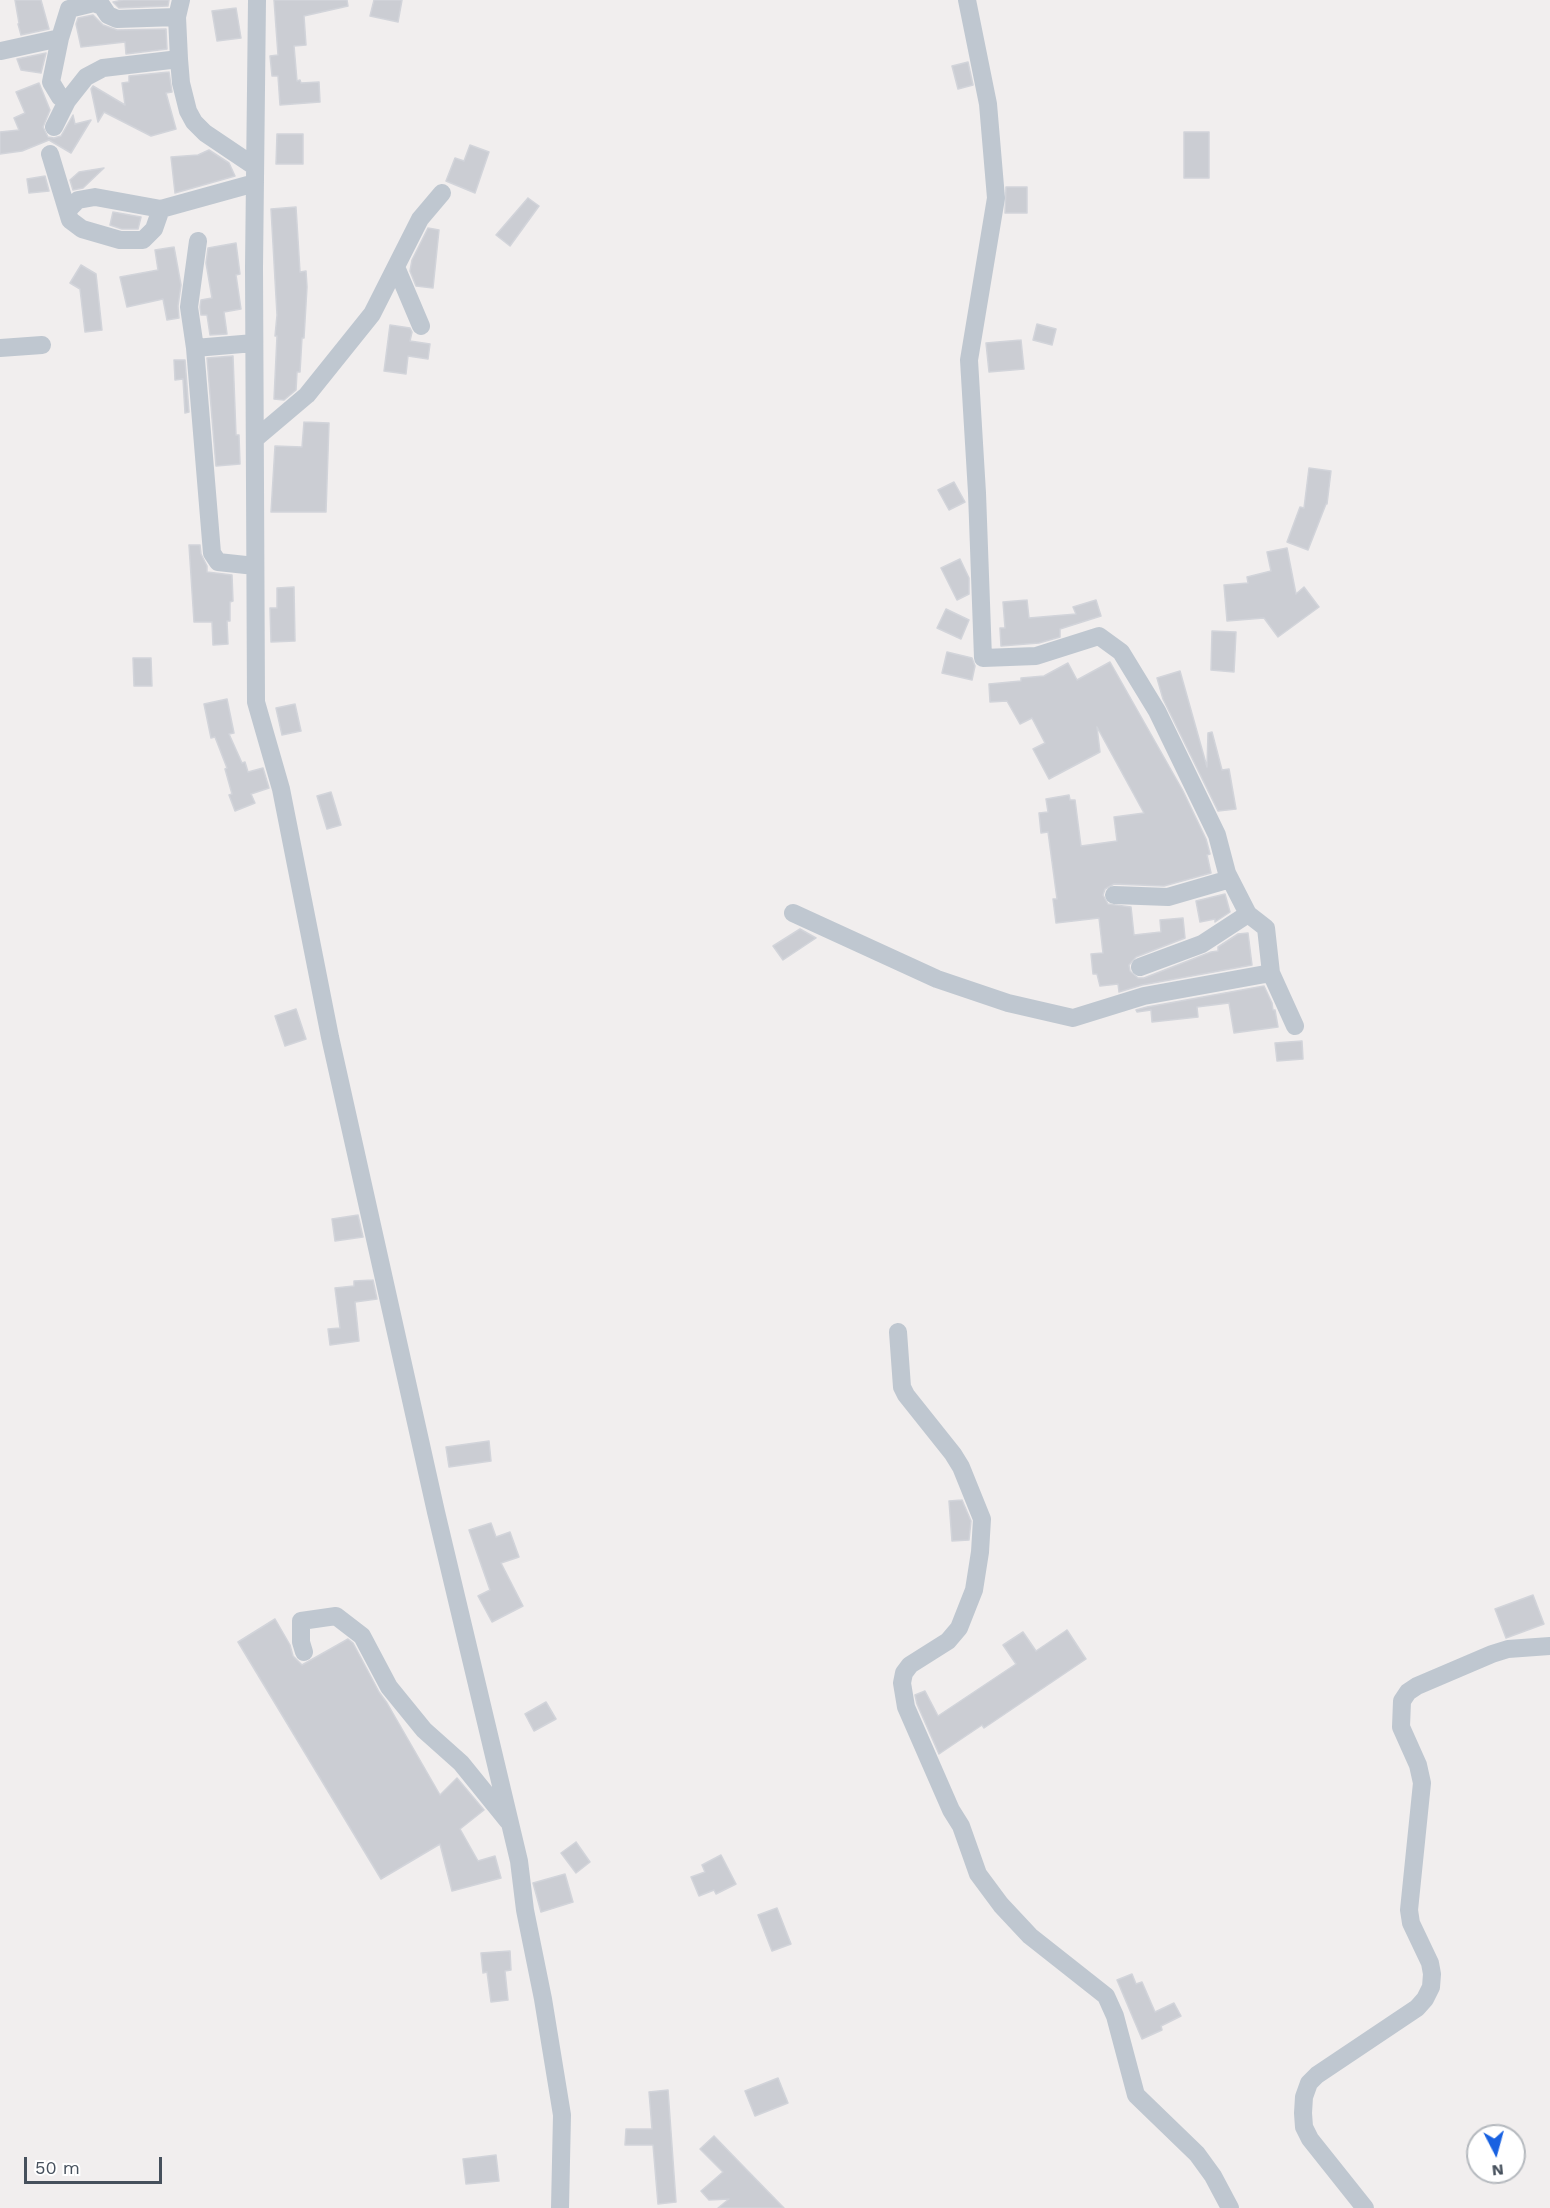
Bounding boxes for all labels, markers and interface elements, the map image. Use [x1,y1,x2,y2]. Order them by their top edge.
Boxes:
north arrow [1466,2124,1526,2184]
scale bar [27,2145,165,2183]
text: 50 m [35,2157,80,2178]
text: N [1491,2160,1505,2180]

